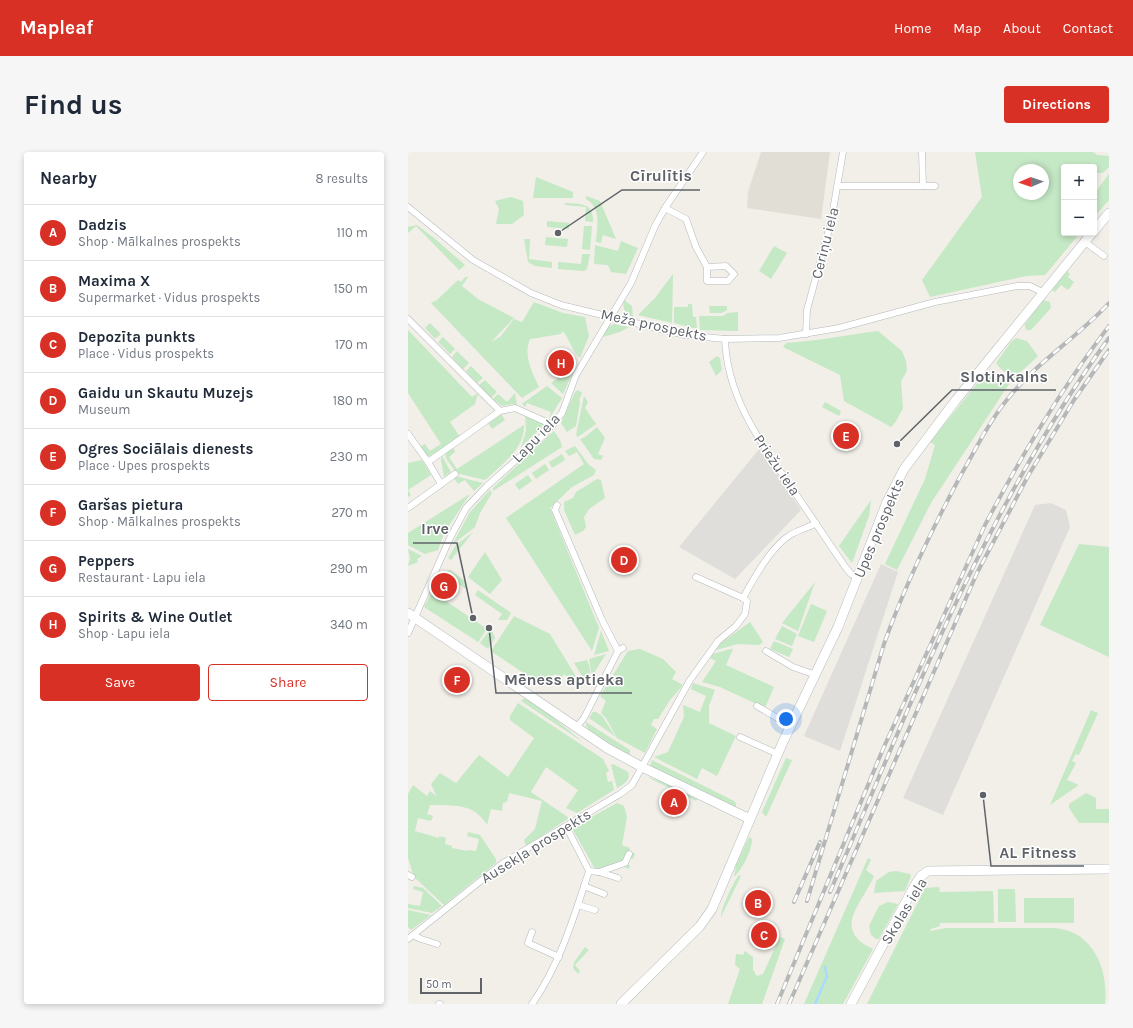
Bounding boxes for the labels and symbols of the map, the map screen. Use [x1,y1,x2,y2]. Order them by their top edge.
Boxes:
callout: Cīrulītis [622,162,700,190]
north arrow [1013,164,1049,200]
text: Cīrulītis [630,166,692,185]
street label: Ceriņu iela [807,205,843,281]
street label: Meža prospekts [599,305,709,345]
pin: H [548,348,574,378]
callout: Slotiņkalns [952,362,1056,390]
text: Slotiņkalns [960,367,1048,386]
street label: Lapu iela [508,410,564,466]
pin: E [833,421,859,451]
street label: Priežu iela [750,431,804,499]
street label: Upes prospekts [850,475,908,581]
callout: Irve [413,515,457,543]
text: Irve [421,519,449,538]
pin: D [611,545,637,575]
pin: G [431,571,457,601]
pin: F [444,665,470,695]
callout: Mēness aptieka [496,665,632,693]
text: Mēness aptieka [504,670,624,689]
your location [776,709,796,729]
pin: A [661,787,687,817]
street label: Ausekļa prospekts [478,805,594,887]
callout: AL Fitness [991,838,1084,866]
text: AL Fitness [999,843,1077,862]
street label: Skolas iela [877,875,931,947]
pin: B [745,888,771,918]
pin: C [751,920,777,950]
scale bar [420,976,482,995]

